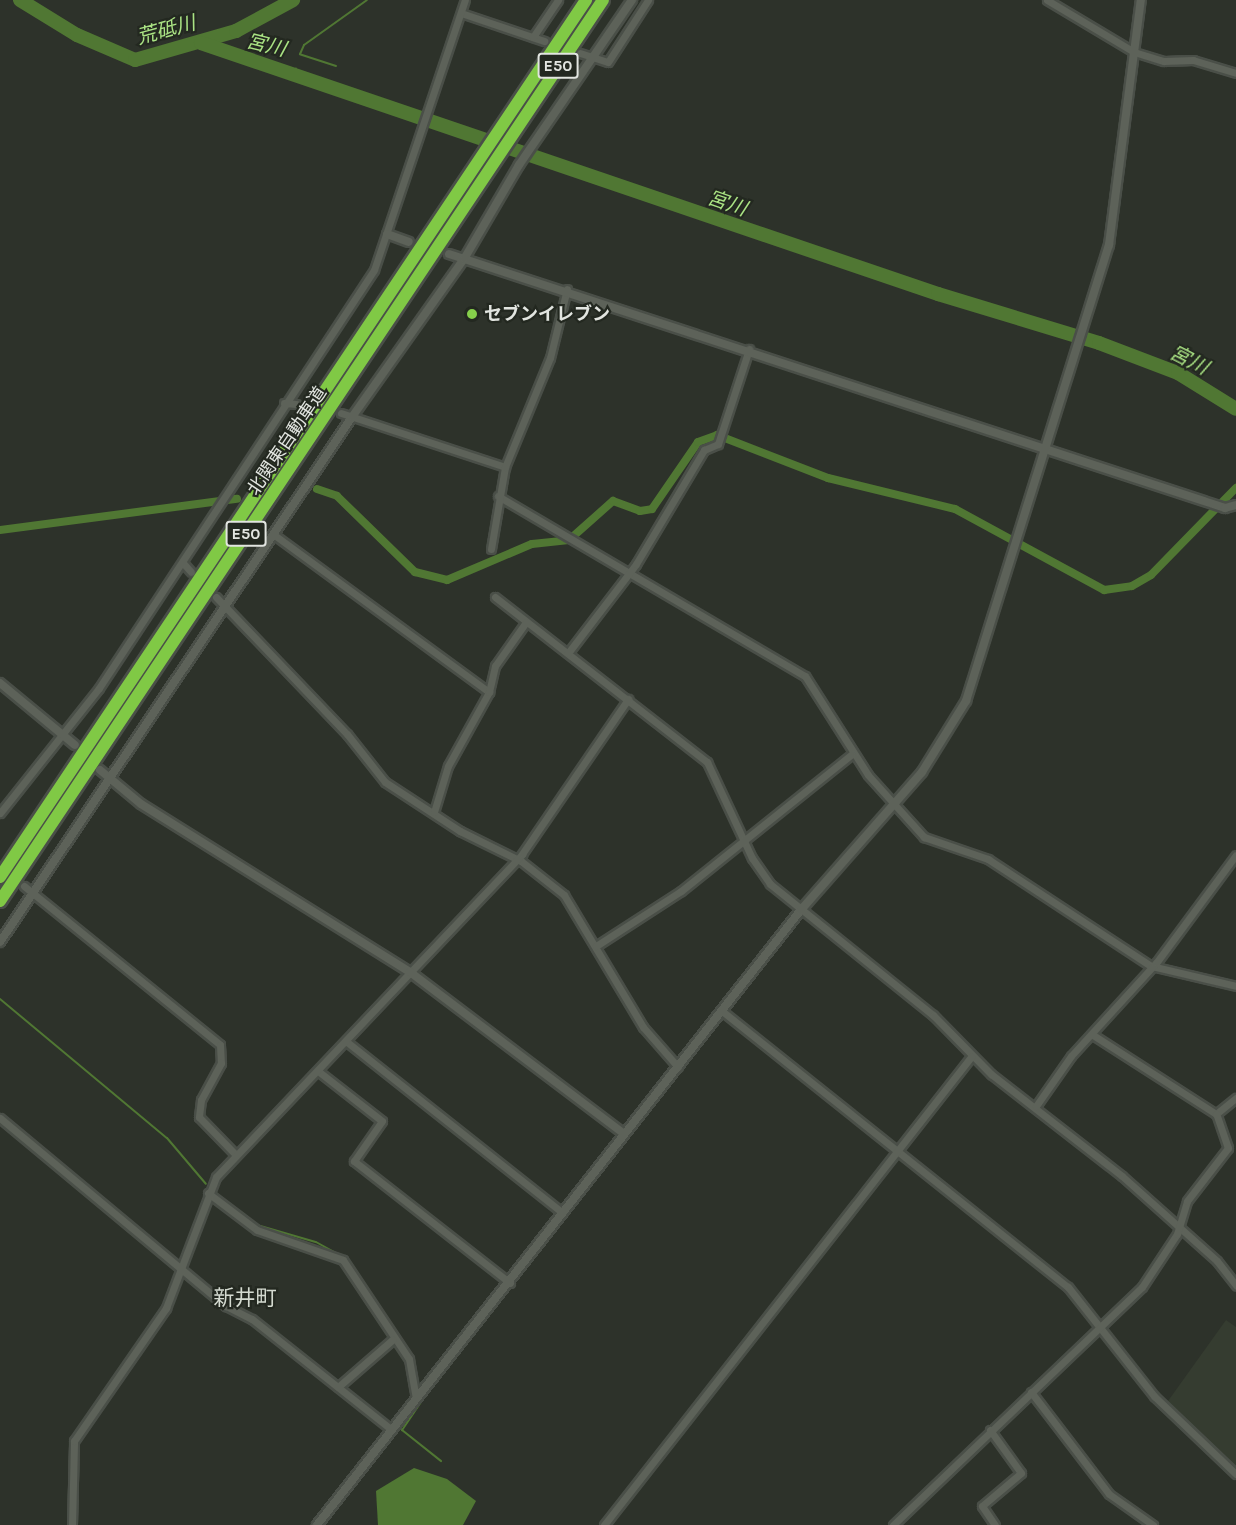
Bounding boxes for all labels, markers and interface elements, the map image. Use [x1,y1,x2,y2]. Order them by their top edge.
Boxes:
water label: 荒砥川 [134,11,198,49]
water label: 宮川 [244,29,288,61]
road number: E50 [537,53,579,79]
water label: 宮川 [704,185,750,221]
place label: セブンイレブン [484,303,610,325]
marker: セブンイレブン [465,307,479,321]
water label: 宮川 [1166,340,1212,380]
street label: 北関東自動車道 [243,383,331,499]
road number: E50 [225,521,267,547]
district label: 新井町 [214,1285,276,1311]

